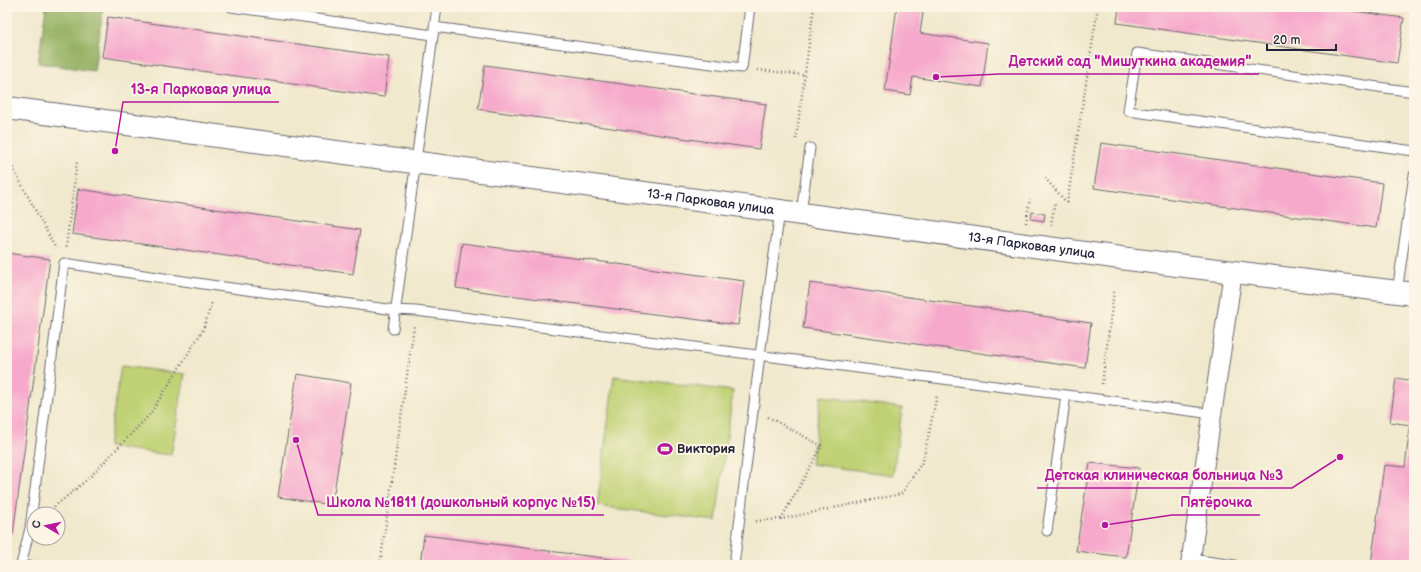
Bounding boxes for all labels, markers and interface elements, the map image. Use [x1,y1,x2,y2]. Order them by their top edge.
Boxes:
scale bar [1267,26,1336,52]
text: 20 m [1273,33,1300,48]
callout: Детский сад "Мишуткина академия" [1000,48,1259,74]
text: Детский сад "Мишуткина академия" [1009,53,1251,70]
callout: 13-я Парковая улица [123,76,279,102]
text: 13-я Парковая улица [131,81,272,98]
street label: 13-я Парковая улица [646,185,776,218]
street label: 13-я Парковая улица [967,229,1097,262]
sports icon: Виктория [656,440,674,458]
place label: Виктория [677,441,735,457]
callout: Детская клиническая больница №3 [1037,462,1292,488]
text: Детская клиническая больница №3 [1045,467,1283,484]
callout: Школа №1811 (дошкольный корпус №15) [318,489,604,515]
callout: Пятёрочка [1172,489,1260,515]
text: Школа №1811 (дошкольный корпус №15) [326,494,596,511]
text: Пятёрочка [1180,494,1253,511]
north arrow [26,506,66,546]
text: С [30,519,44,529]

